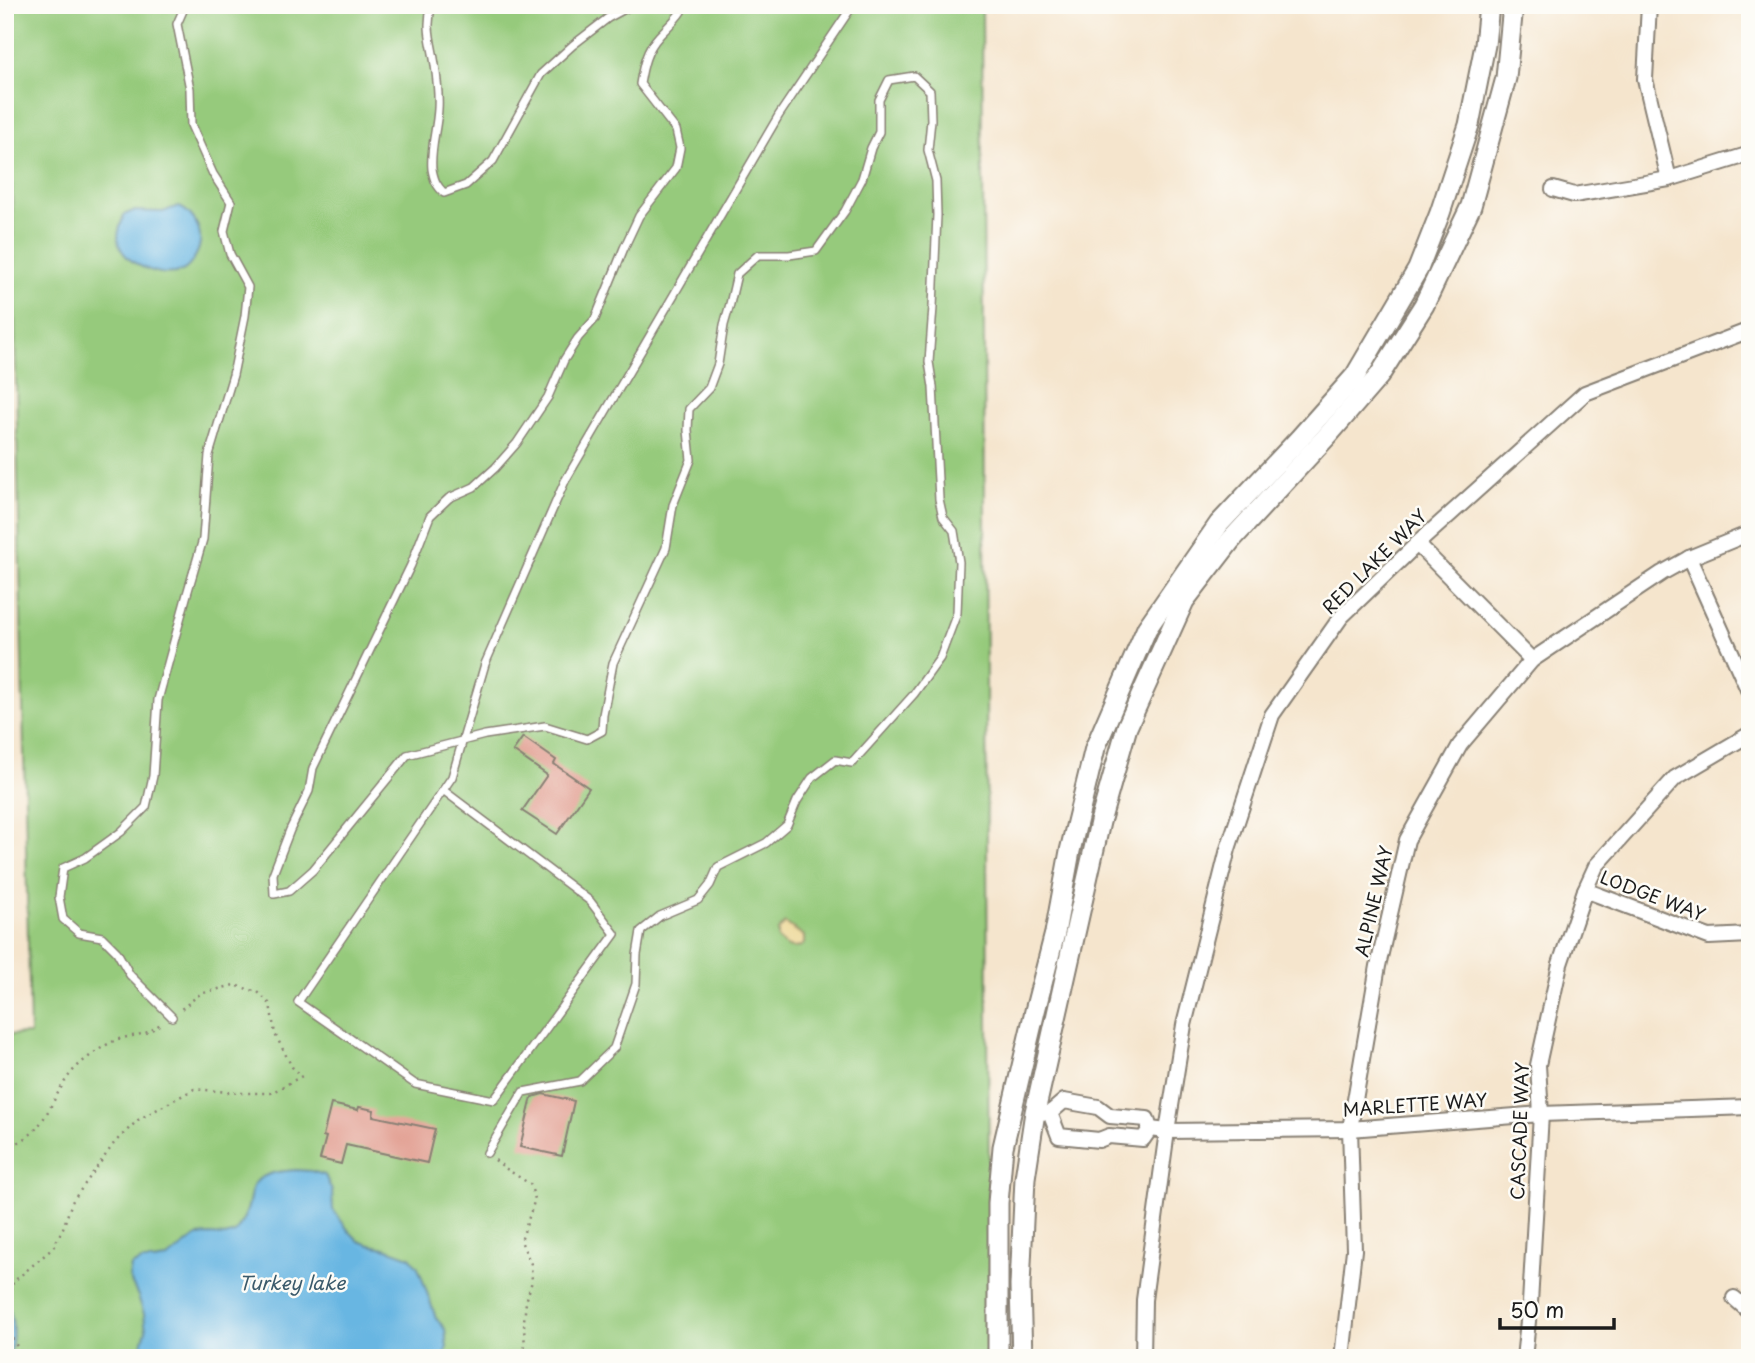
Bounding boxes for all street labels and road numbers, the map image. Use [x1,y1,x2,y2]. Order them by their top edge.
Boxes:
street label: RED LAKE WAY [1315,502,1433,620]
street label: ALPINE WAY [1347,842,1399,959]
street label: LODGE WAY [1597,863,1710,928]
street label: CASCADE WAY [1503,1061,1535,1200]
street label: MARLETTE WAY [1342,1085,1489,1123]

